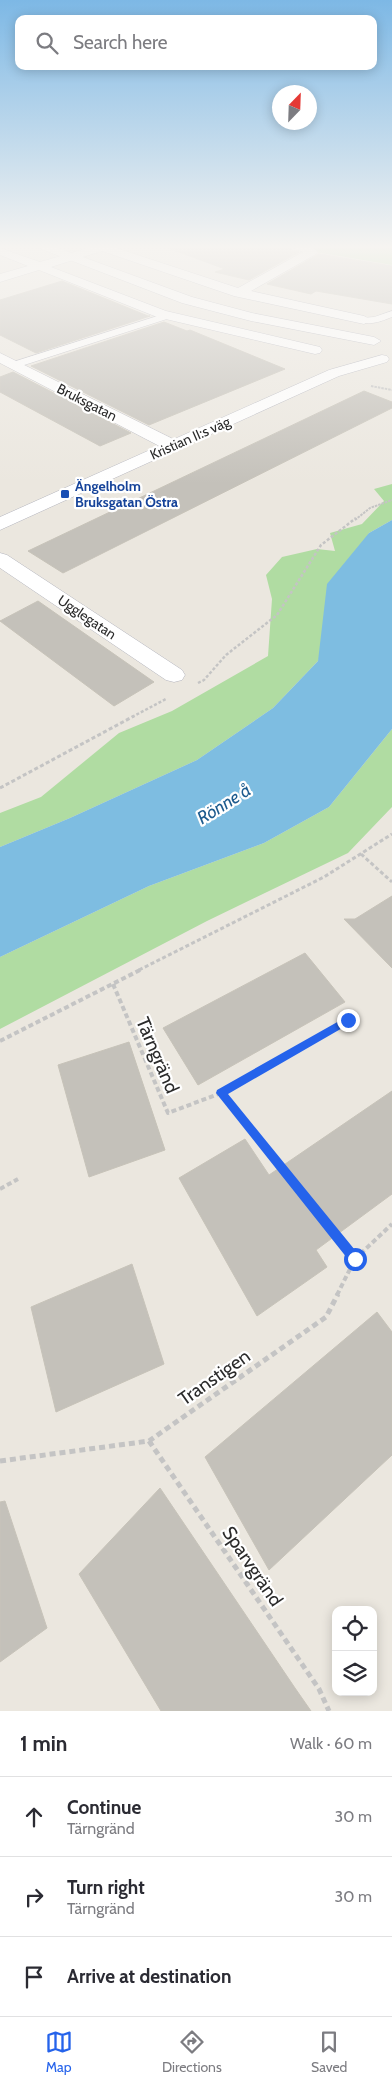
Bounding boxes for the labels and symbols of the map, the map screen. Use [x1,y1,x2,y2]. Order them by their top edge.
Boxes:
north arrow [272,85,317,130]
street label: Bruksgatan [54,379,120,425]
street label: Kristian II:s väg [147,412,234,464]
place label: Ängelholm Bruksgatan Östra [75,477,178,511]
marker: Ängelholm Bruksgatan Östra [59,488,71,500]
street label: Ugglegatan [54,591,120,643]
water label: Rönne å [193,779,255,829]
route end [337,1009,360,1032]
street label: Tärngränd [131,1014,184,1097]
route start [344,1248,367,1271]
street label: Transtigen [174,1344,255,1410]
street label: Sparvgränd [217,1522,288,1611]

